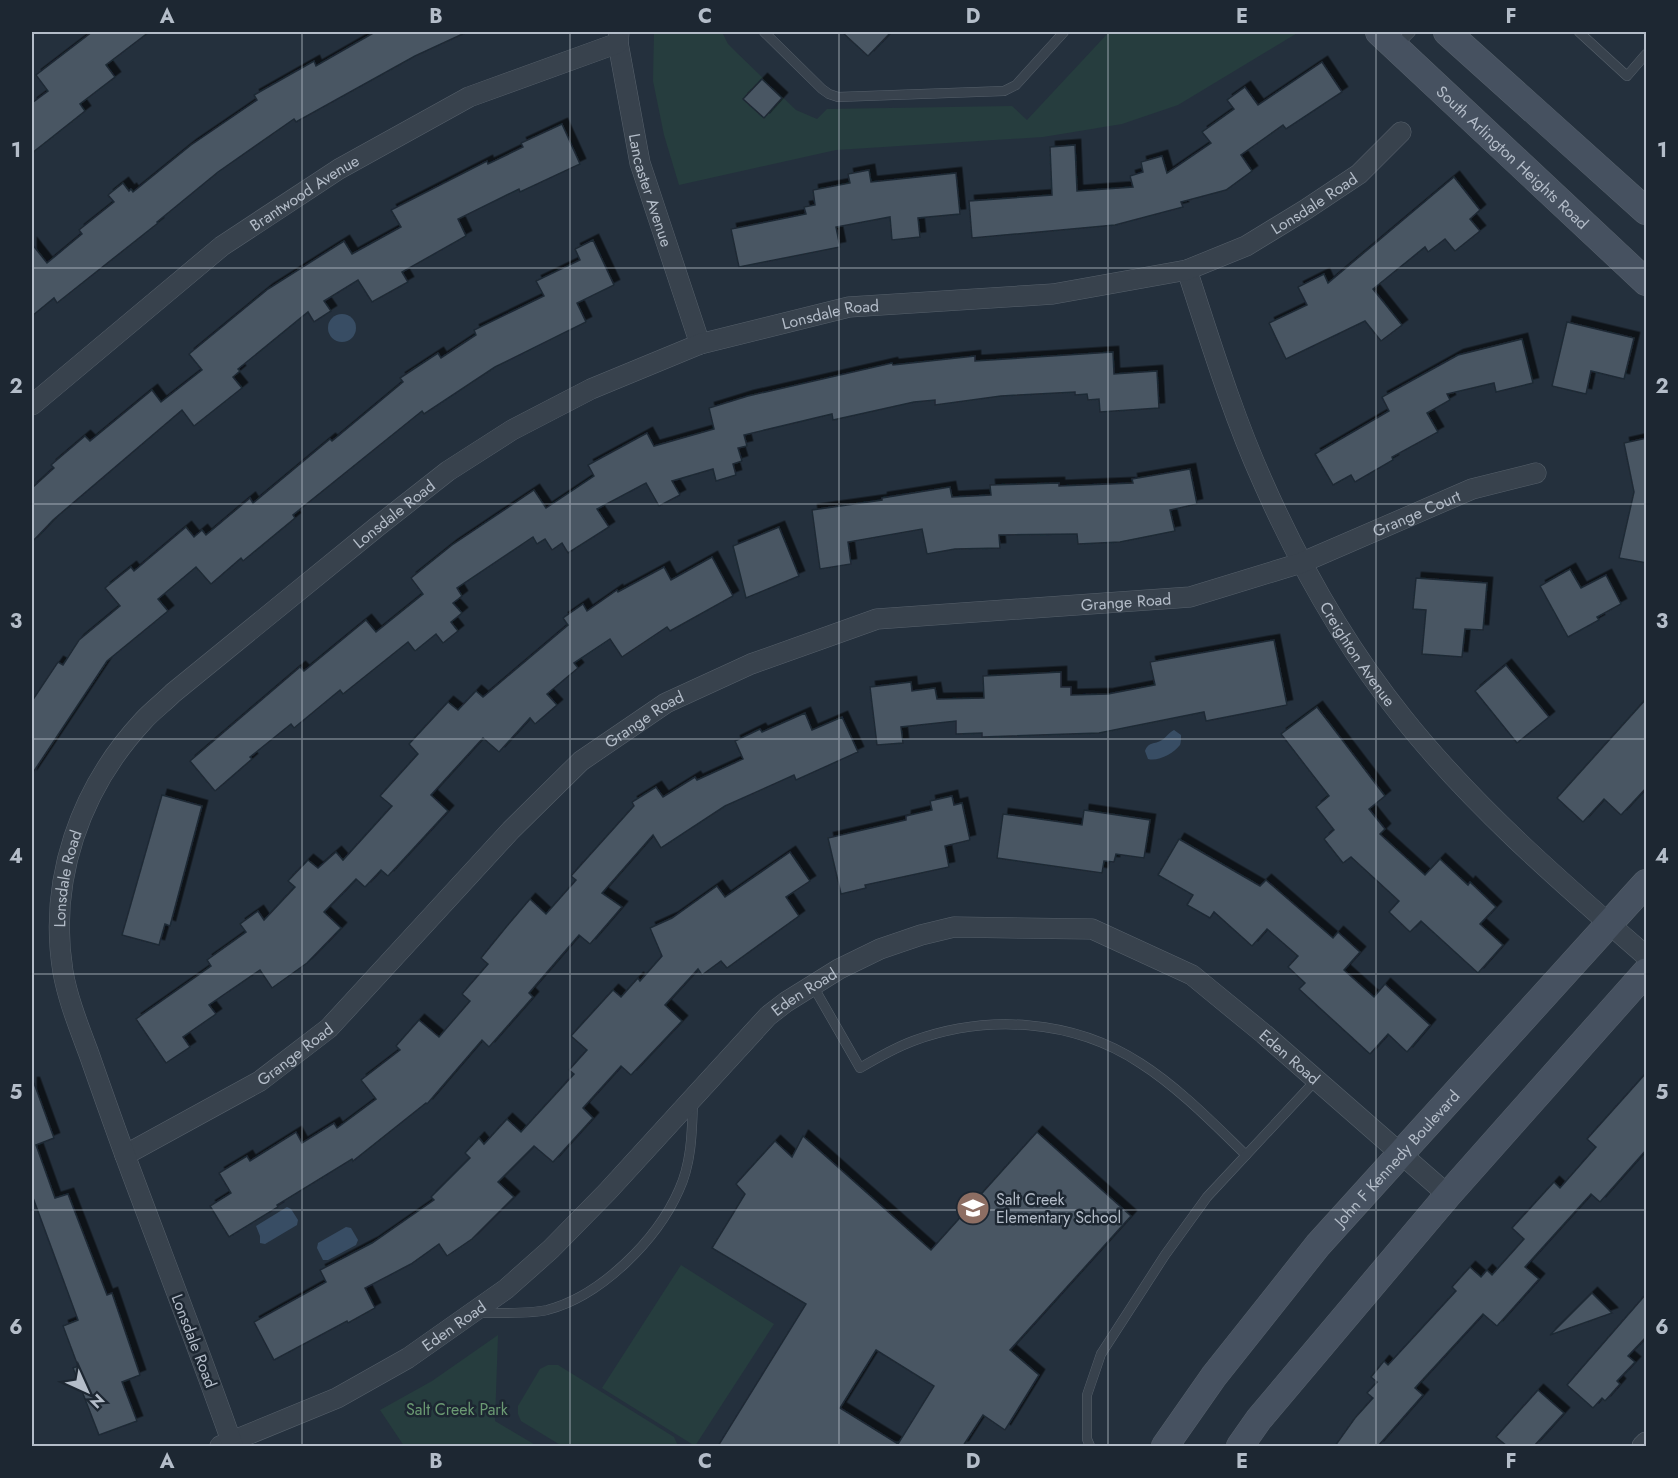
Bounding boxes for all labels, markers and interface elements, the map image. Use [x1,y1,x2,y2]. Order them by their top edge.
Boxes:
text: A [159,2,175,31]
text: B [429,2,443,31]
text: C [698,2,712,31]
text: D [966,2,980,31]
text: E [1236,2,1248,31]
text: F [1505,2,1517,31]
street label: South Arlington Heights Road [1431,80,1594,234]
street label: Lancaster Avenue [623,132,679,250]
text: 1 [11,136,21,165]
text: 1 [1657,136,1667,165]
street label: Brantwood Avenue [245,149,363,236]
street label: Lonsdale Road [1266,167,1362,240]
street label: Lonsdale Road [779,294,880,335]
text: 2 [9,372,23,401]
text: 2 [1655,372,1669,401]
street label: Lonsdale Road [348,474,440,554]
street label: Grange Court [1369,484,1464,542]
street label: Grange Road [1080,587,1172,616]
street label: Creighton Avenue [1314,597,1401,711]
text: 3 [10,607,22,636]
text: 3 [1656,607,1668,636]
street label: Grange Road [600,685,687,753]
street label: Lonsdale Road [48,827,87,928]
text: 4 [9,842,23,871]
text: 4 [1655,842,1669,871]
street label: Eden Road [766,962,841,1021]
street label: Grange Road [252,1017,338,1091]
street label: Eden Road [1254,1024,1325,1090]
text: 5 [10,1078,23,1107]
text: 5 [1656,1078,1669,1107]
street label: John F Kennedy Boulevard [1327,1085,1465,1233]
place label: Salt Creek Elementary School [996,1188,1121,1229]
school or university icon: Salt Creek Elementary School [955,1190,991,1226]
street label: Lonsdale Road [166,1291,222,1391]
street label: Eden Road [417,1295,491,1356]
text: 6 [9,1313,23,1342]
text: 6 [1655,1313,1669,1342]
north arrow [57,1361,117,1421]
text: N [85,1389,110,1414]
park label: Salt Creek Park [406,1398,509,1421]
text: A [159,1447,175,1476]
text: B [429,1447,443,1476]
text: C [698,1447,712,1476]
text: D [966,1447,980,1476]
text: E [1236,1447,1248,1476]
text: F [1505,1447,1517,1476]

